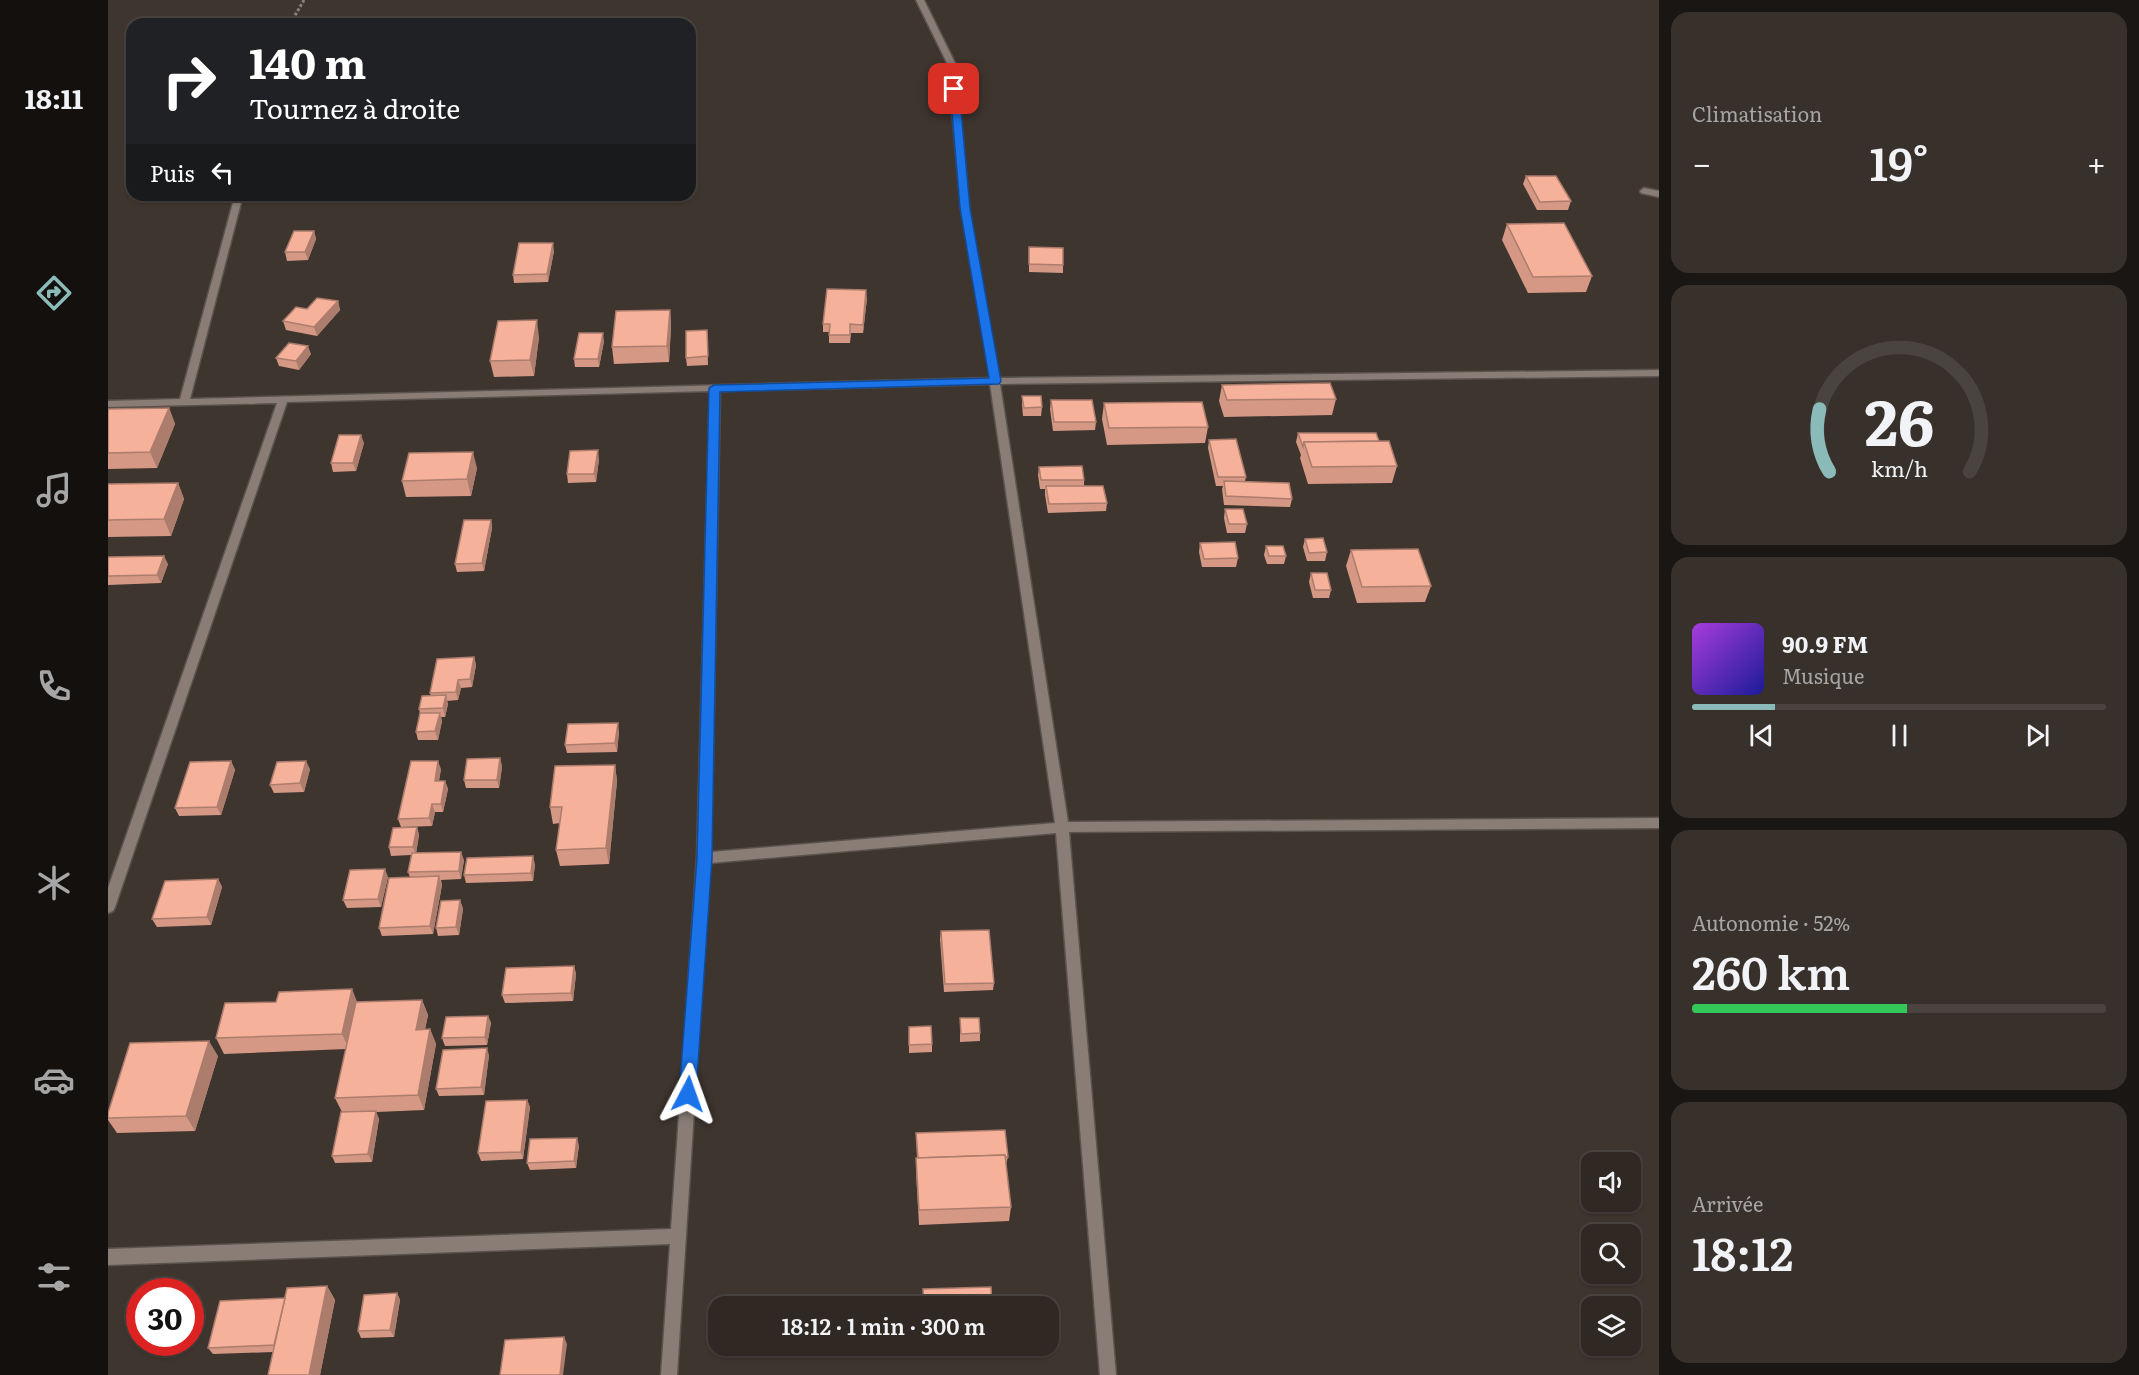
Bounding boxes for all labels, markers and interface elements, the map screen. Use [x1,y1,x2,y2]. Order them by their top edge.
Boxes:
text: 140 m [249,30,366,92]
icon: right [150,42,228,120]
pin [928,63,979,114]
icon: arrive [937,72,970,105]
text: 18:11 [25,77,83,117]
text: Tournez à droite [249,87,460,127]
text: Climatisation [1692,98,1822,128]
text: 19° [1870,128,1928,195]
text: − [1692,137,1711,186]
text: + [2087,137,2106,186]
text: Puis [150,156,194,189]
icon: left [206,156,239,189]
icon: directions [33,272,75,314]
text: 26 [1864,373,1934,465]
text: km/h [1870,452,1928,484]
icon: music [33,469,75,511]
text: 90.9 FM [1782,627,1868,660]
text: Musique [1782,660,1864,690]
icon: phone [33,665,75,707]
icon: previous [1745,719,1778,752]
icon: pause [1883,719,1916,752]
icon: next [2021,719,2054,752]
icon: climate [33,862,75,904]
text: Autonomie · 52% [1692,907,1850,937]
text: 260 km [1692,937,1850,1004]
icon: car [33,1059,75,1101]
position arrow [656,1062,720,1126]
map controls [1581,1152,1641,1356]
button: sound [1581,1152,1641,1212]
text: Arrivée [1692,1188,1763,1218]
text: 18:12 [1692,1218,1793,1285]
button: search [1581,1224,1641,1284]
icon: filters [33,1256,75,1298]
speed limit sign: 30 [126,1278,204,1356]
button: layers [1581,1296,1641,1356]
text: 18:12 · 1 min · 300 m [781,1309,986,1342]

